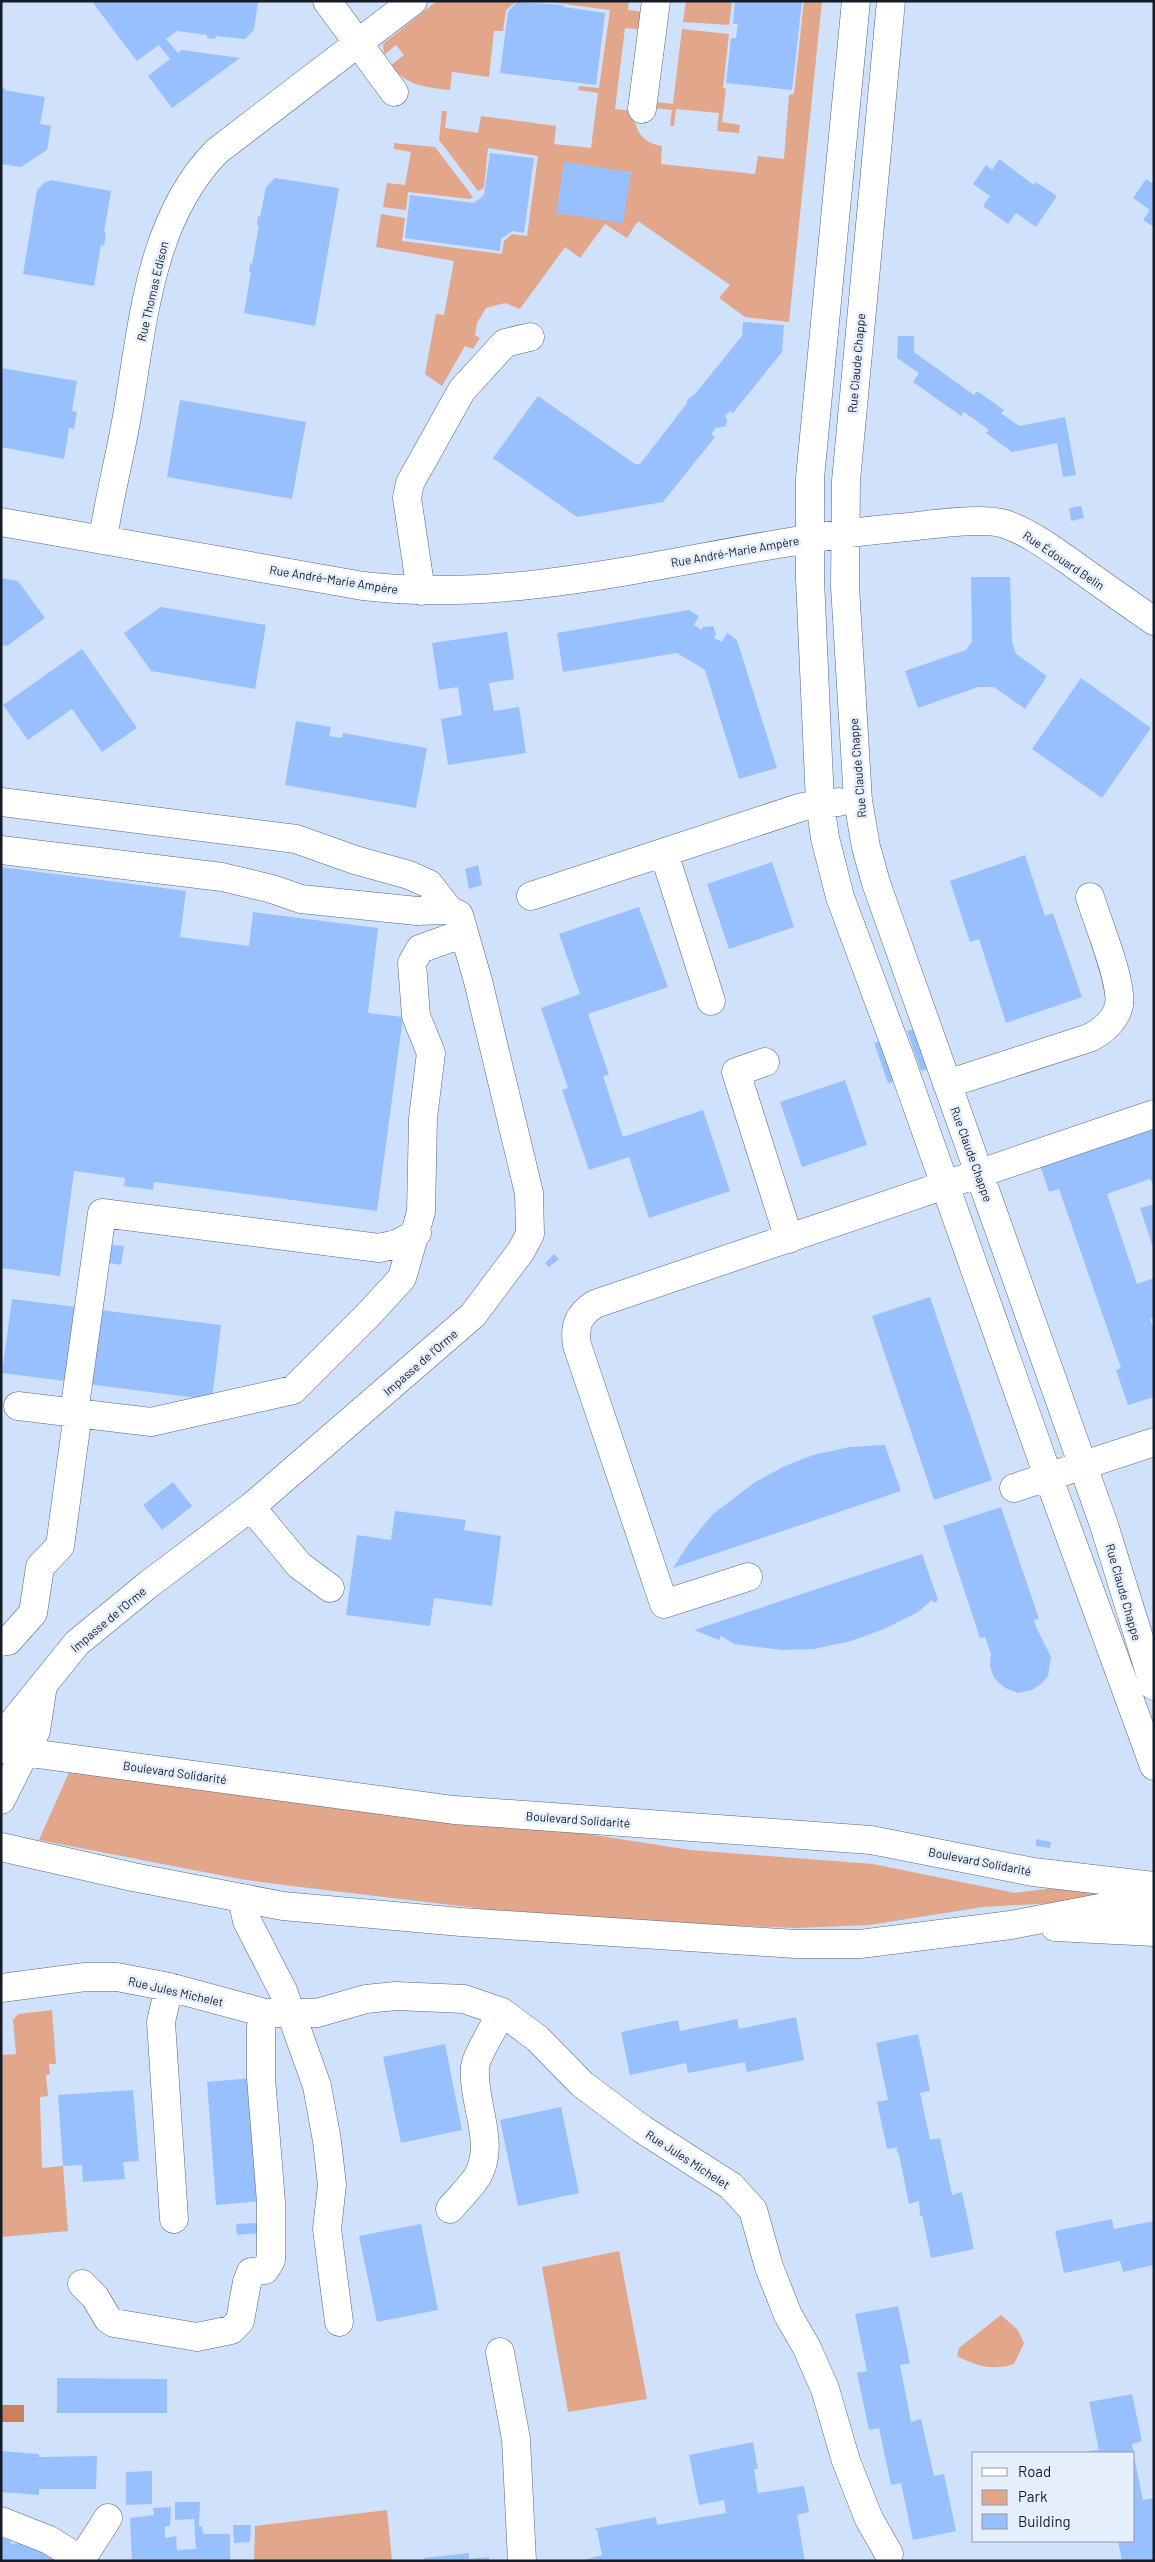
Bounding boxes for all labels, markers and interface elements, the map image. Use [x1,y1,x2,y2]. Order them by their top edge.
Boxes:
street label: Rue Thomas Edison [134,240,170,342]
street label: Rue Claude Chappe [845,313,867,413]
street label: Rue Édouard Belin [1021,528,1107,592]
street label: Rue André-Marie Ampère [670,533,800,569]
street label: Rue André-Marie Ampère [269,562,399,596]
street label: Rue Claude Chappe [846,718,868,818]
street label: Rue Claude Chappe [948,1105,996,1203]
street label: Impasse de l'Orme [380,1326,460,1398]
street label: Rue Claude Chappe [1103,1542,1145,1642]
street label: Impasse de l'Orme [68,1584,148,1654]
street label: Boulevard Solidarité [122,1758,228,1786]
street label: Boulevard Solidarité [525,1808,631,1830]
street label: Boulevard Solidarité [927,1844,1033,1878]
street label: Rue Jules Michelet [127,1973,225,2009]
street label: Rue Jules Michelet [643,2127,733,2191]
legend [972,2452,1135,2542]
text: Road [1018,2462,1051,2480]
text: Park [1018,2487,1048,2505]
text: Building [1018,2512,1071,2530]

